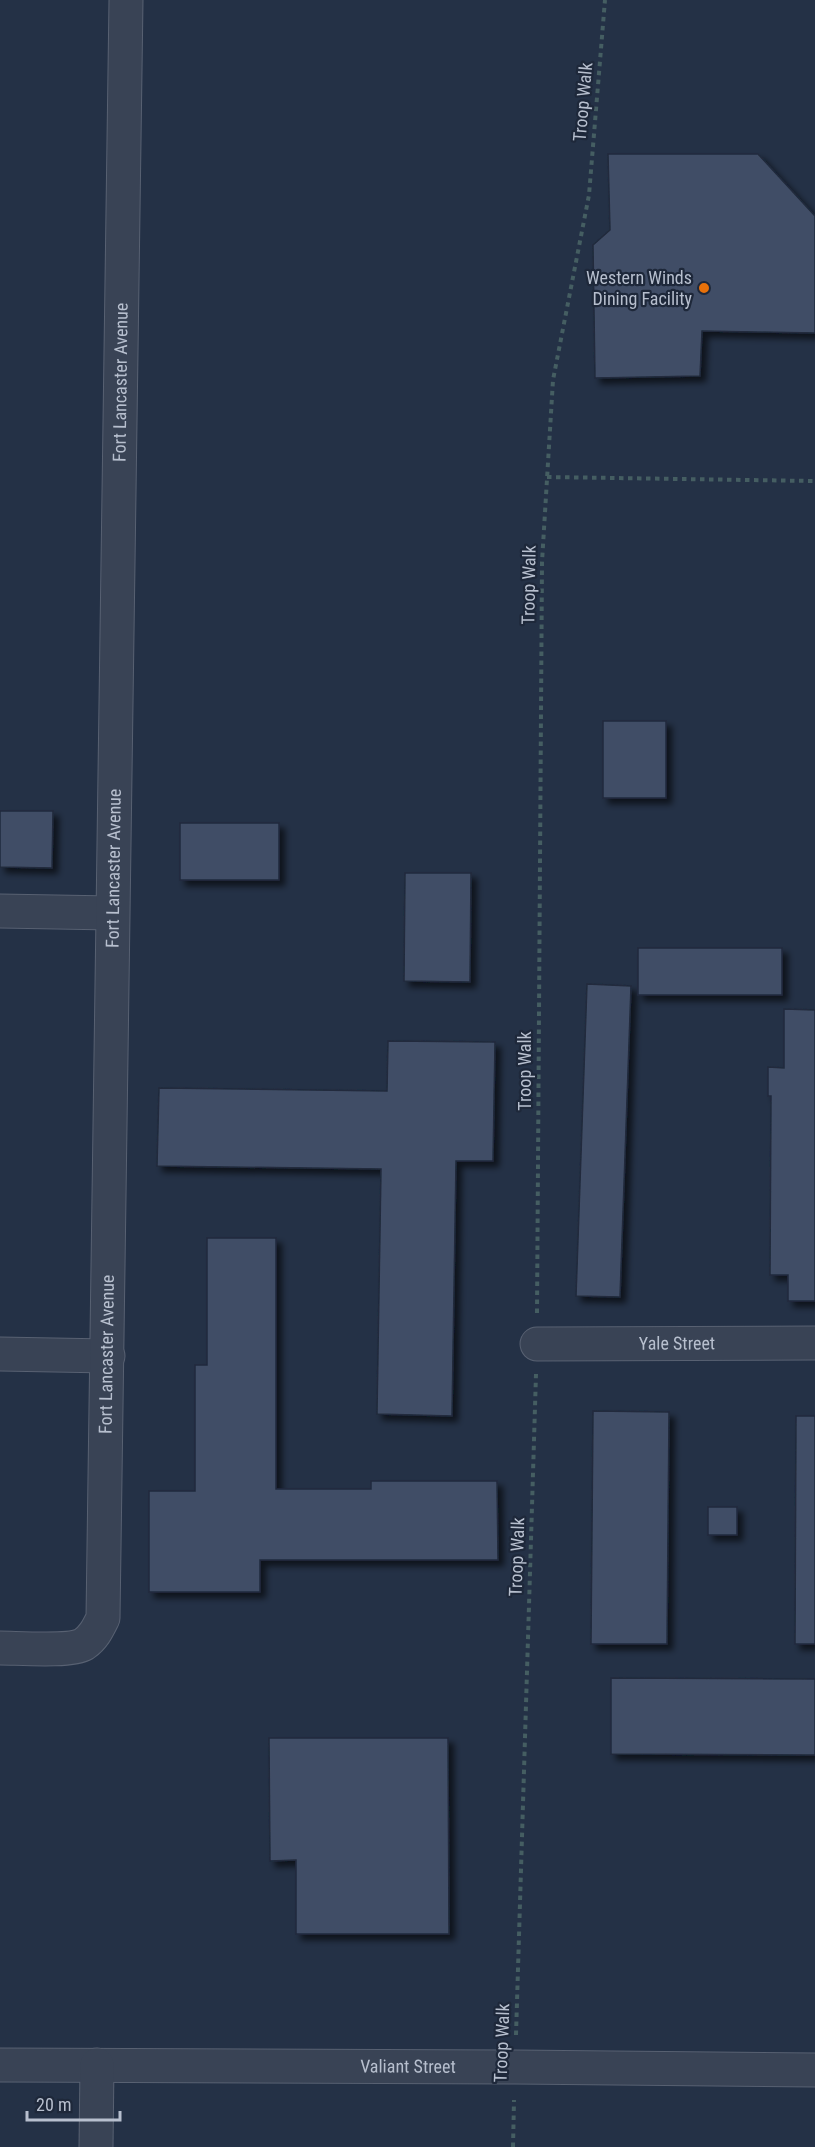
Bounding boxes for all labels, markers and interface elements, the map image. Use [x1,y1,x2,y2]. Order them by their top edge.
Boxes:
street label: Troop Walk [569,61,596,142]
place label: Western Winds Dining Facility [586,267,692,309]
marker: Western Winds Dining Facility [697,281,711,295]
street label: Fort Lancaster Avenue [108,303,132,462]
street label: Troop Walk [517,545,540,625]
street label: Fort Lancaster Avenue [102,789,125,948]
street label: Troop Walk [514,1031,535,1111]
street label: Fort Lancaster Avenue [95,1274,118,1434]
street label: Yale Street [639,1332,715,1354]
street label: Troop Walk [505,1517,528,1597]
street label: Troop Walk [490,2003,513,2083]
street label: Valiant Street [360,2055,456,2077]
scale bar [27,2084,120,2122]
text: 20 m [36,2094,71,2115]

